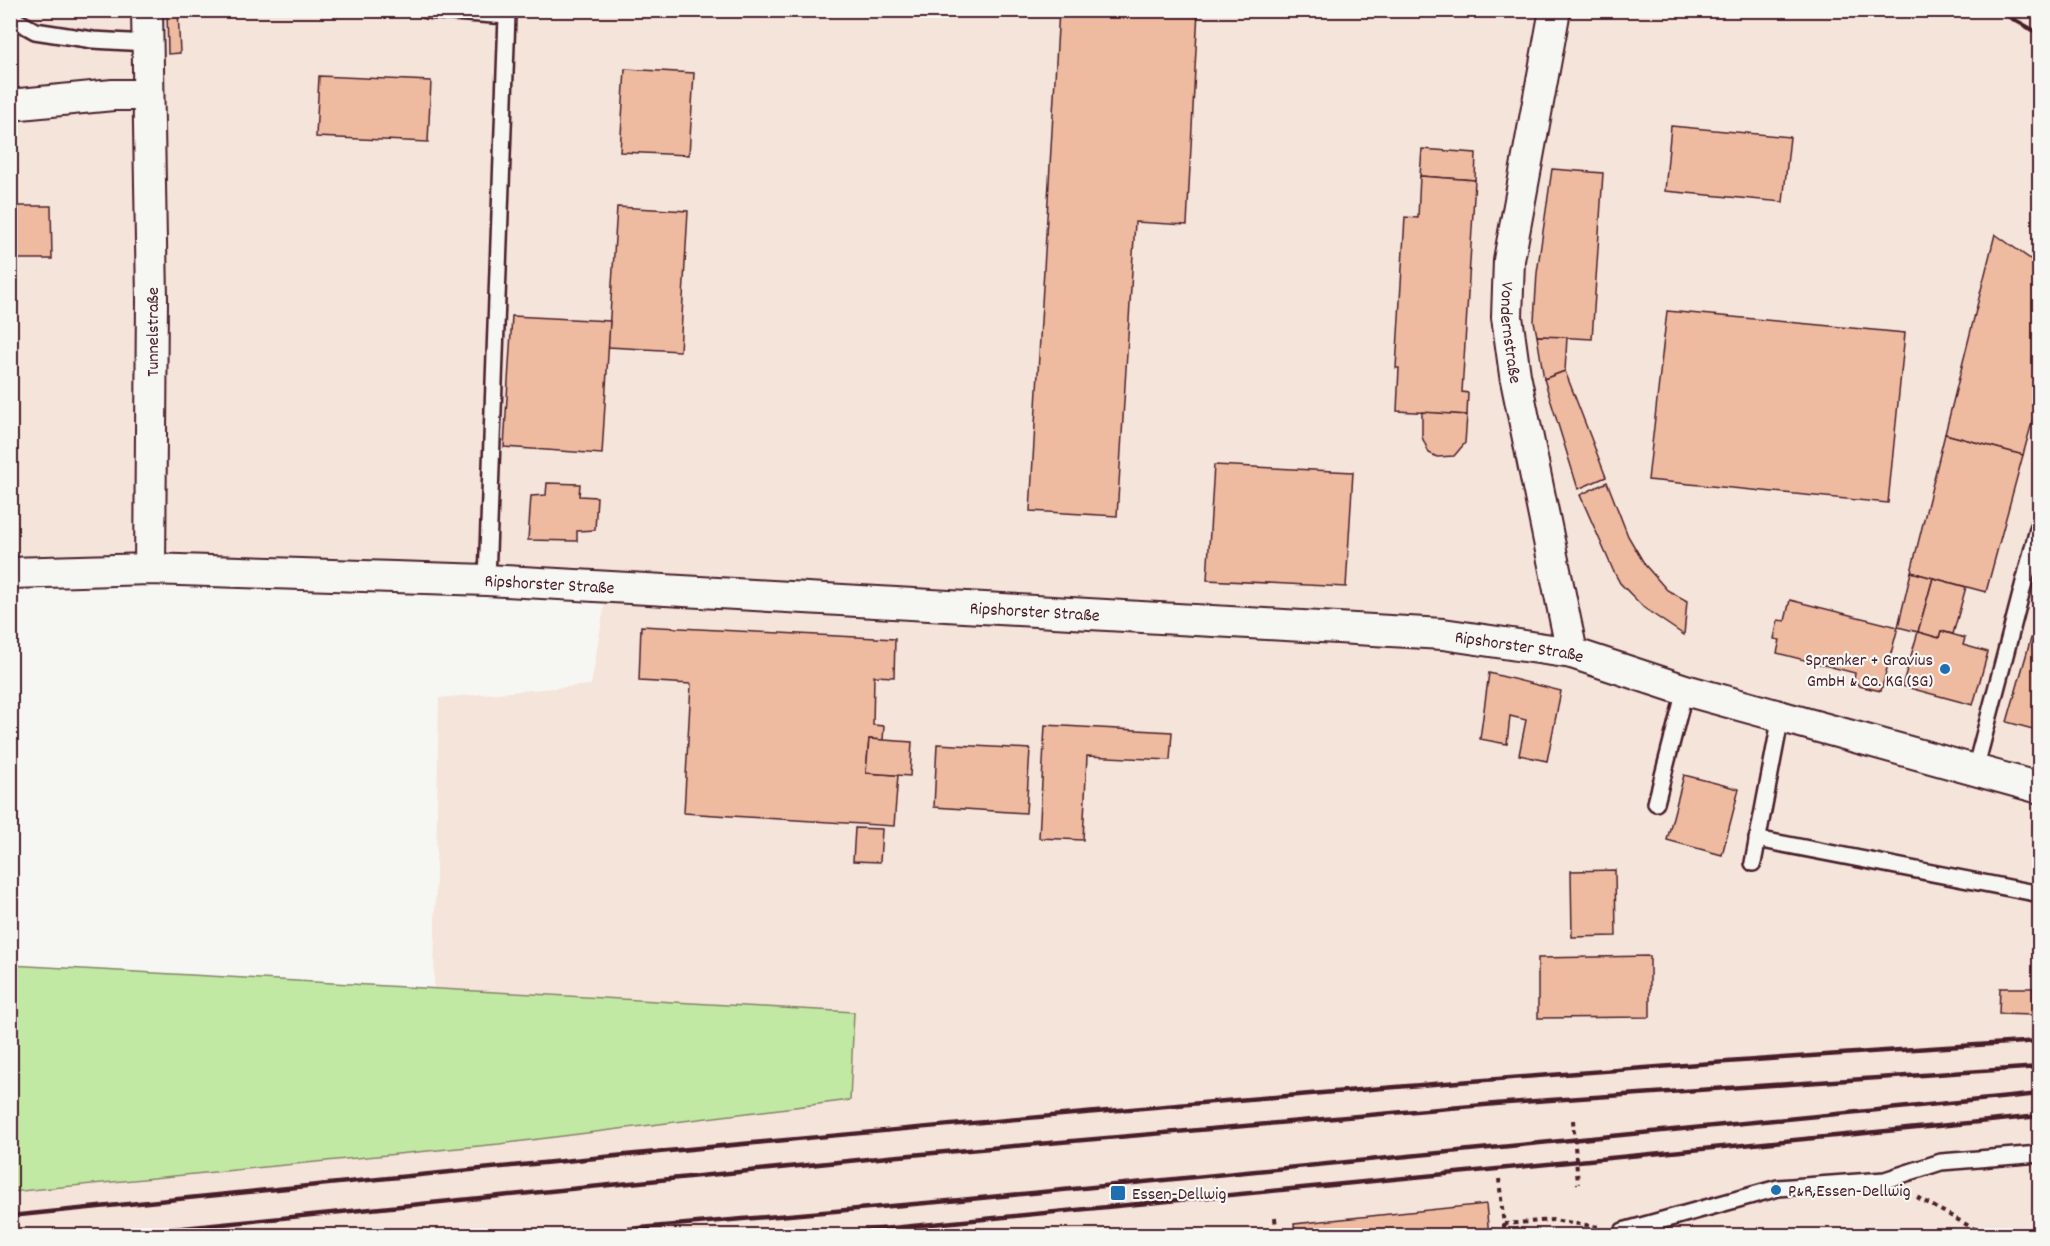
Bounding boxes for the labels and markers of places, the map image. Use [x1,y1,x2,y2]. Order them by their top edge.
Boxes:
place label: Sprenker + Gravius GmbH & Co. KG (SG) [1805,649,1933,695]
marker: Sprenker + Gravius GmbH & Co. KG (SG) [1938,662,1952,676]
place label: P&R,Essen-Dellwig [1788,1180,1911,1205]
place label: Essen-Dellwig [1132,1183,1226,1208]
marker: P&R,Essen-Dellwig [1769,1183,1783,1197]
marker: Essen-Dellwig [1109,1184,1127,1202]

